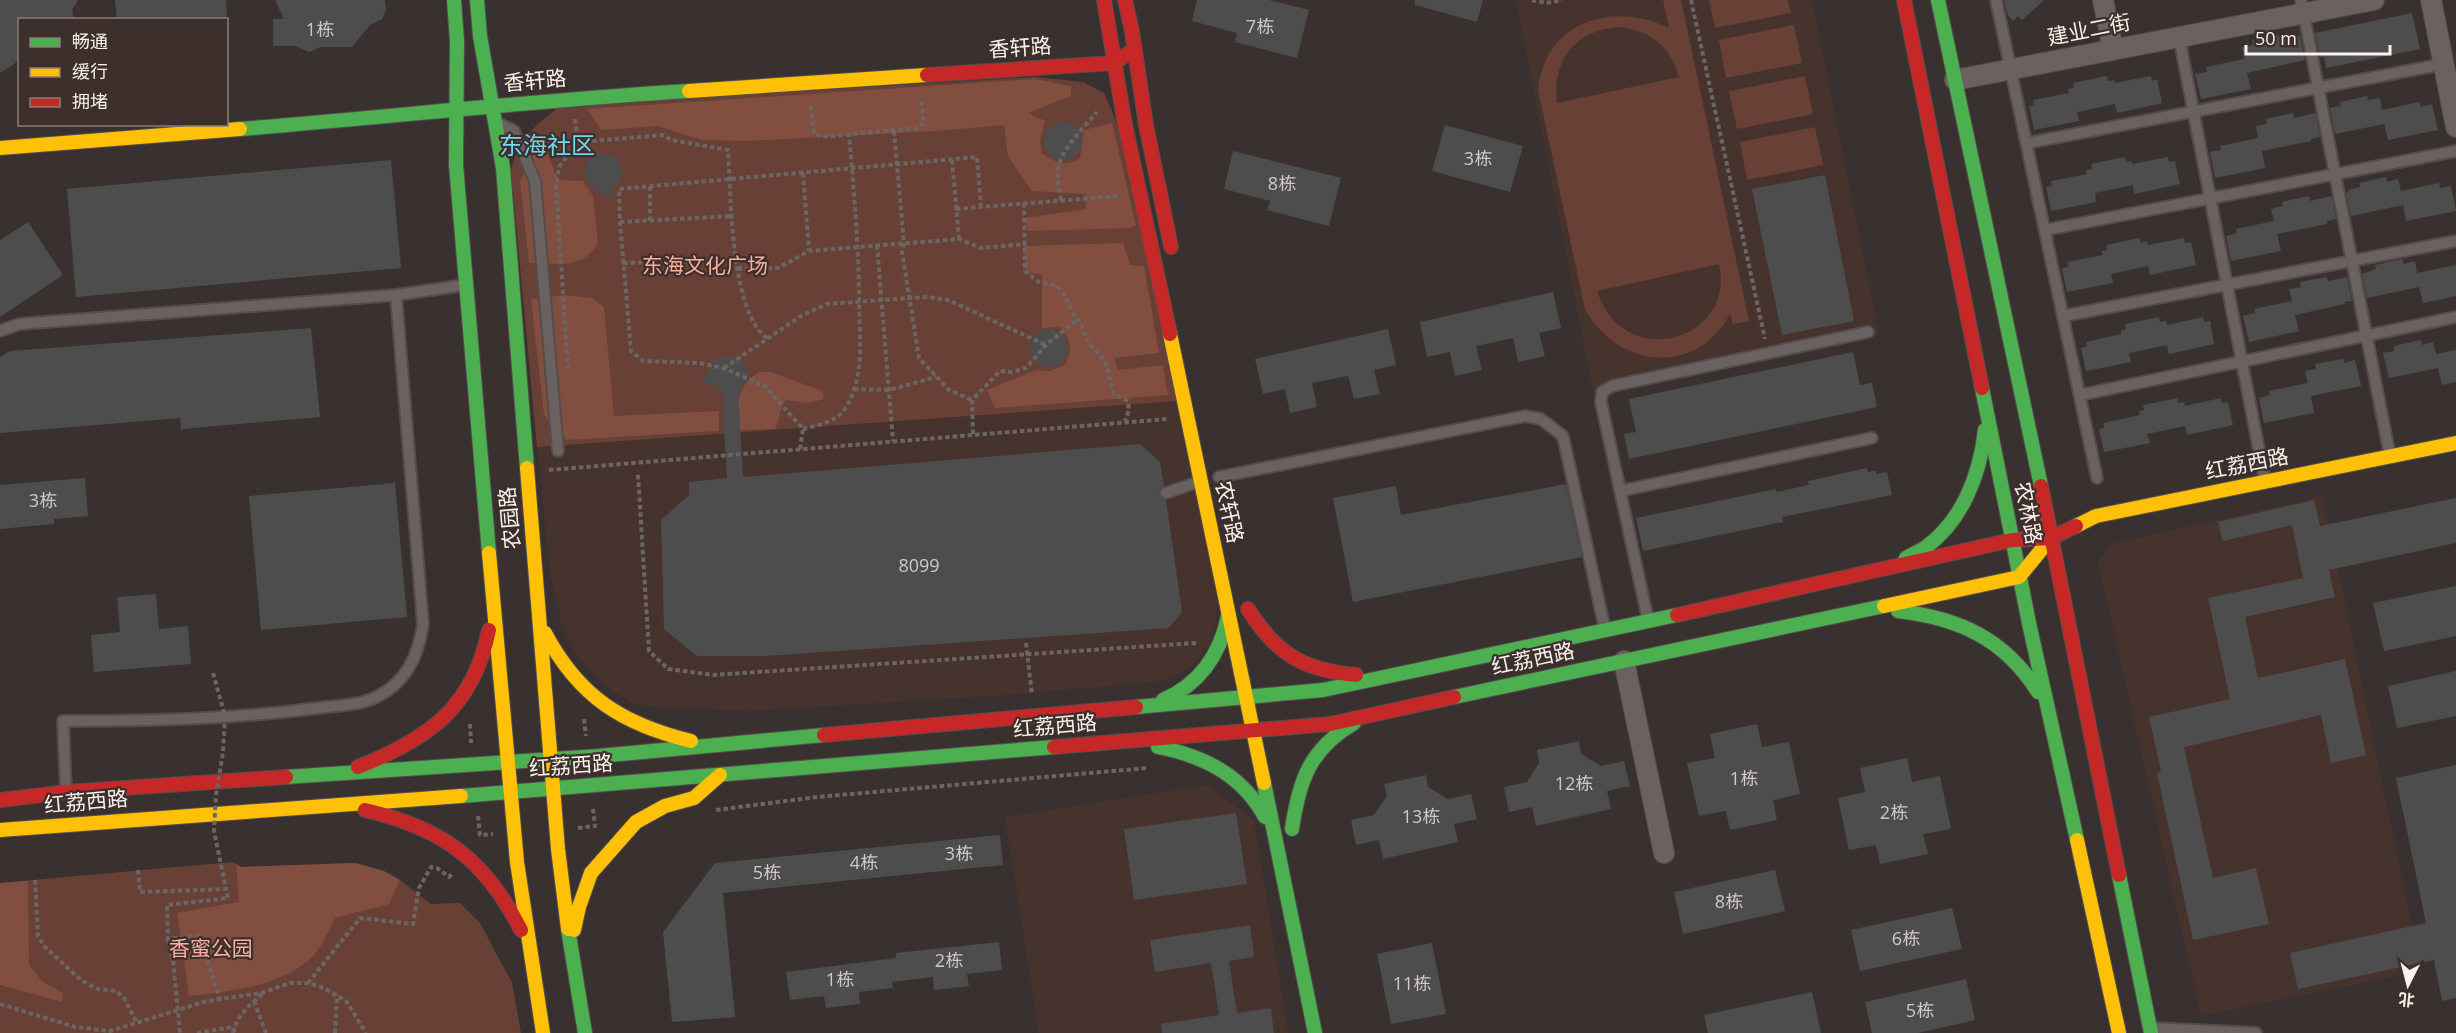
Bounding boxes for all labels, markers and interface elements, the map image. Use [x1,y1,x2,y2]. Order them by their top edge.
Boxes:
street label: 建业二街 [2045,7,2133,51]
house number: 7栋 [1246,14,1274,38]
house number: 1栋 [306,17,334,41]
legend [18,18,228,126]
scale bar [2246,18,2390,56]
text: 50 m [2255,26,2297,50]
text: 畅通 [72,29,108,53]
street label: 香轩路 [988,31,1052,63]
text: 缓行 [72,59,108,83]
street label: 香轩路 [502,63,568,97]
text: 拥堵 [72,89,108,113]
district label: 东海社区 [499,128,595,161]
house number: 3栋 [1464,146,1492,170]
house number: 8栋 [1268,171,1296,195]
park label: 东海文化广场 [642,251,768,279]
street label: 红荔西路 [2203,441,2291,485]
street label: 农轩路 [1210,478,1250,546]
street label: 农林路 [2009,479,2049,546]
street label: 农园路 [492,485,526,551]
house number: 3栋 [29,488,57,512]
house number: 8099 [898,553,940,577]
street label: 红荔西路 [1489,636,1577,680]
street label: 红荔西路 [1012,707,1098,743]
street label: 红荔西路 [528,748,614,782]
house number: 1栋 [1730,766,1758,790]
house number: 12栋 [1555,771,1593,795]
street label: 红荔西路 [43,783,129,819]
house number: 2栋 [1880,800,1908,824]
house number: 13栋 [1402,804,1440,828]
house number: 3栋 [945,841,973,865]
house number: 4栋 [850,850,878,874]
house number: 5栋 [753,860,781,884]
house number: 8栋 [1715,889,1743,913]
house number: 6栋 [1892,926,1920,950]
park label: 香蜜公园 [169,934,253,962]
house number: 2栋 [935,948,963,972]
north arrow [2378,955,2438,1015]
house number: 1栋 [826,967,854,991]
house number: 11栋 [1393,971,1431,995]
text: 北 [2397,988,2416,1012]
house number: 5栋 [1906,998,1934,1022]

